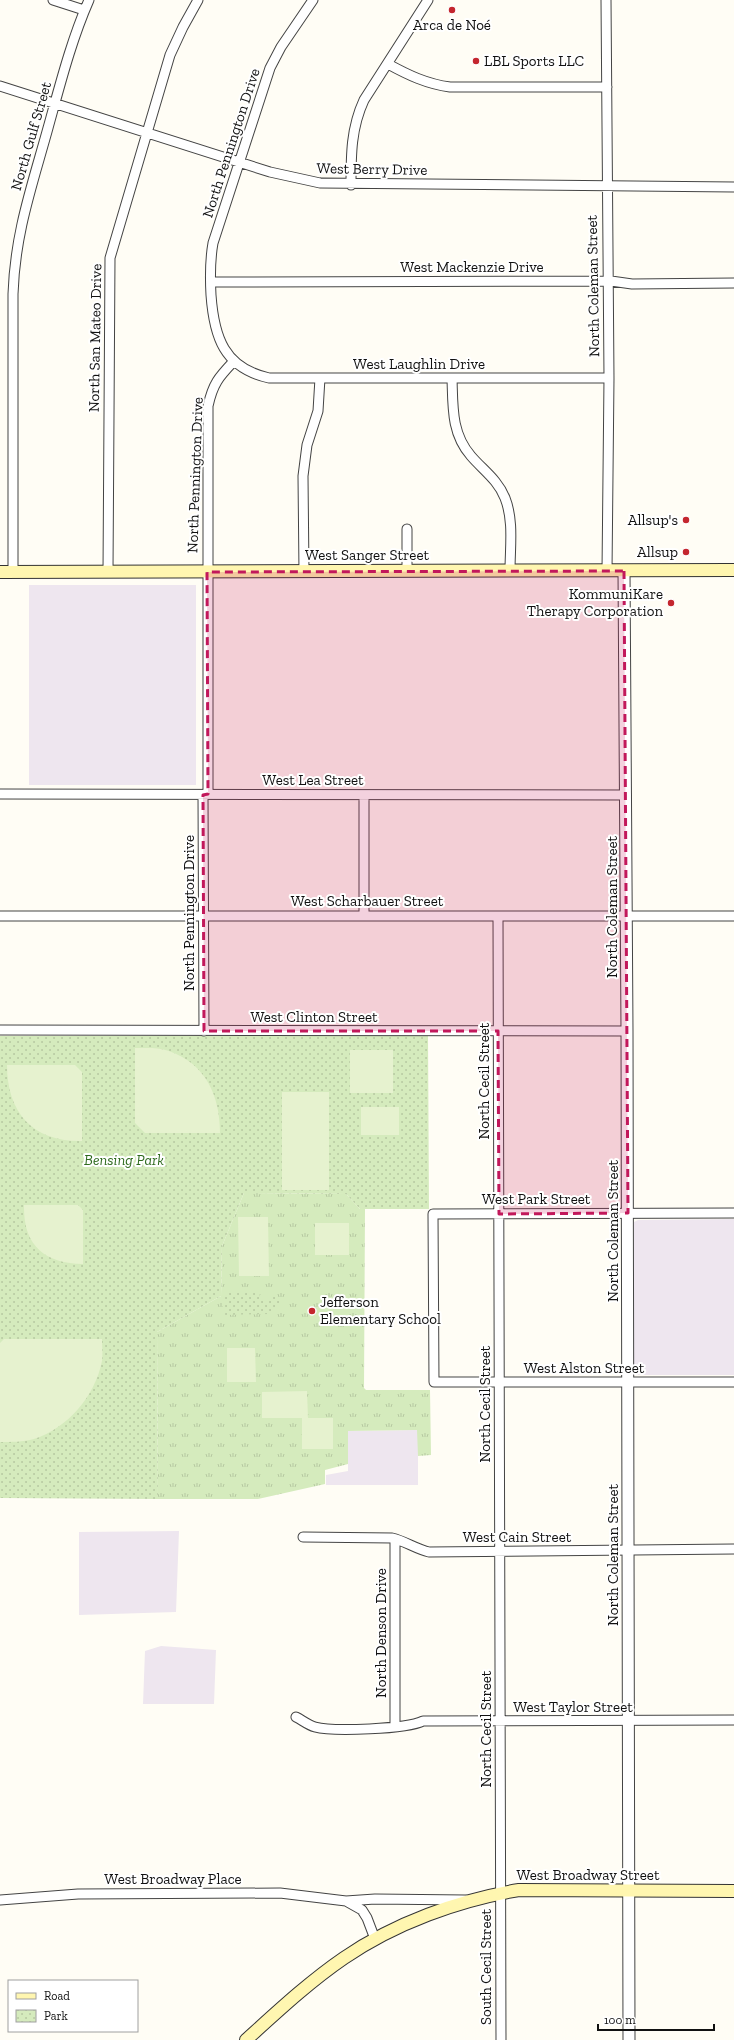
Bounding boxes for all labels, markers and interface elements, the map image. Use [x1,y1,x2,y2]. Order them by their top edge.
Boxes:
marker: Arca de Noé [447,5,457,15]
place label: Arca de Noé [413,16,491,34]
place label: LBL Sports LLC [484,52,584,70]
marker: LBL Sports LLC [471,56,481,66]
street label: North Pennington Drive [198,66,264,220]
street label: North Gulf Street [7,79,55,193]
street label: West Berry Drive [317,159,427,179]
street label: North Coleman Street [583,214,603,357]
street label: West Mackenzie Drive [400,258,544,276]
street label: North San Mateo Drive [85,264,105,412]
street label: West Laughlin Drive [353,355,485,373]
street label: North Pennington Drive [183,397,207,553]
place label: Allsup's [628,511,678,529]
marker: Allsup's [681,515,691,525]
place label: Allsup [637,543,678,561]
street label: West Sanger Street [305,546,429,564]
marker: Allsup [681,547,691,557]
place label: KommuniKare Therapy Corporation [527,585,663,620]
marker: KommuniKare Therapy Corporation [666,598,676,608]
street label: West Lea Street [262,771,364,789]
street label: North Pennington Drive [180,835,198,991]
street label: North Coleman Street [603,836,621,978]
street label: West Scharbauer Street [291,892,444,910]
street label: West Clinton Street [250,1008,378,1026]
street label: North Cecil Street [475,1022,493,1139]
park label: Bensing Park [84,1151,164,1169]
street label: North Coleman Street [604,1160,622,1302]
street label: West Park Street [482,1190,591,1208]
place label: Jefferson Elementary School [320,1293,441,1328]
marker: Jefferson Elementary School [307,1306,317,1316]
street label: North Cecil Street [476,1345,494,1462]
street label: West Alston Street [524,1359,645,1377]
street label: North Coleman Street [604,1484,622,1626]
street label: West Cain Street [463,1528,572,1546]
street label: North Denson Drive [372,1568,390,1698]
street label: North Cecil Street [477,1670,495,1787]
street label: West Taylor Street [513,1698,633,1716]
street label: West Broadway Street [517,1866,660,1884]
street label: West Broadway Place [104,1870,242,1888]
street label: South Cecil Street [477,1909,495,2025]
legend [8,1980,138,2032]
text: Road [44,1989,70,2003]
scale bar [598,2006,714,2032]
text: Park [44,2009,69,2023]
text: 100 m [604,2013,636,2027]

